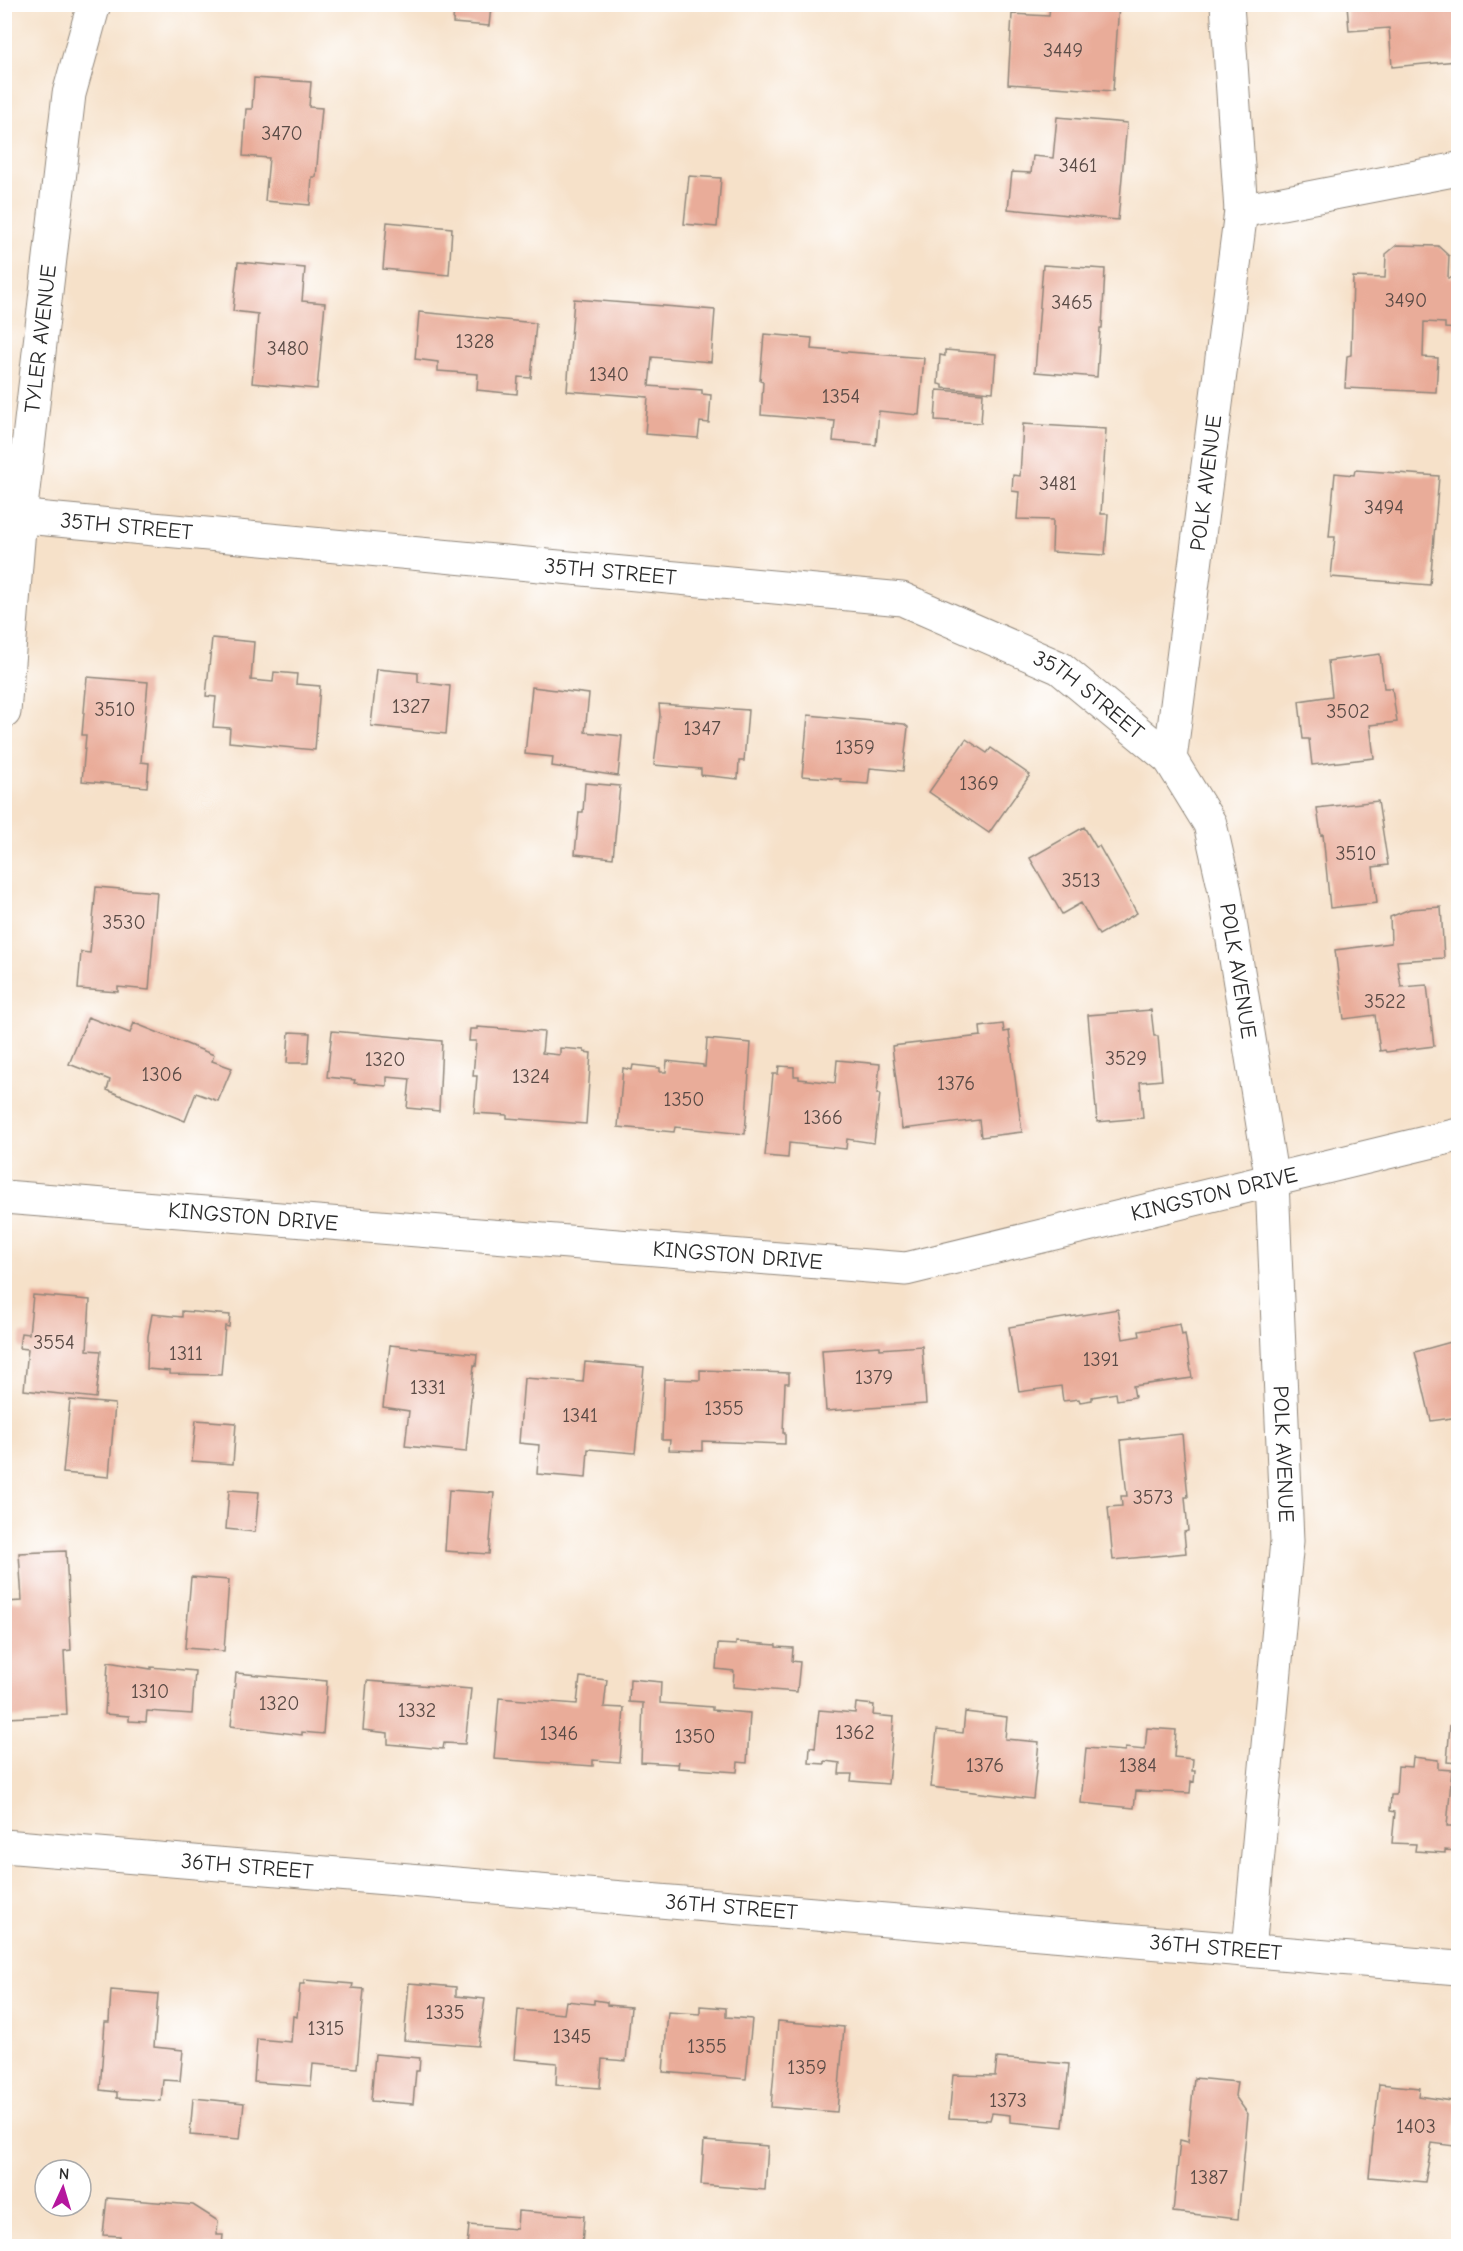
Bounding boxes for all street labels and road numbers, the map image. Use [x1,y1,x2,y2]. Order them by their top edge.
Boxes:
street label: TYLER AVENUE [19,263,62,414]
street label: POLK AVENUE [1185,413,1227,553]
street label: 35TH STREET [59,507,194,546]
street label: 35TH STREET [543,553,678,591]
street label: 35TH STREET [1029,645,1150,745]
street label: POLK AVENUE [1214,901,1262,1041]
street label: KINGSTON DRIVE [1128,1161,1300,1227]
street label: KINGSTON DRIVE [167,1197,339,1237]
street label: KINGSTON DRIVE [652,1236,824,1275]
street label: POLK AVENUE [1268,1385,1299,1523]
street label: 36TH STREET [180,1848,315,1885]
street label: 36TH STREET [664,1889,799,1926]
street label: 36TH STREET [1149,1929,1283,1966]

